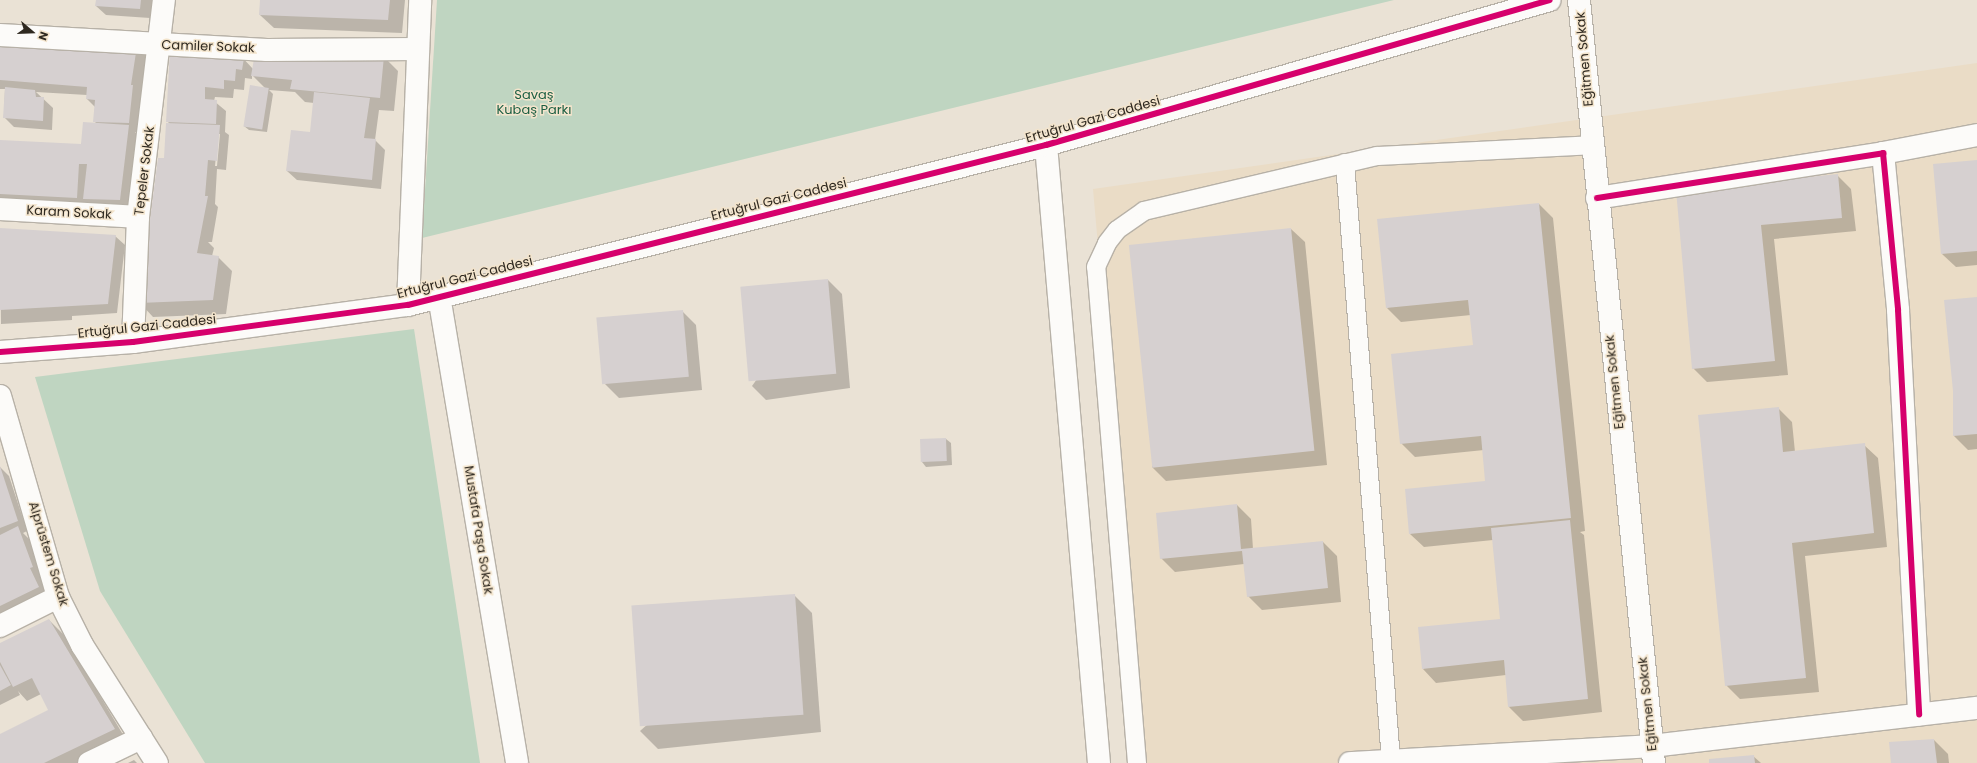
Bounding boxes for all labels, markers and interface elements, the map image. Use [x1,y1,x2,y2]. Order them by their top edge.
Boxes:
street label: Eğitmen Sokak [1573,11,1597,107]
north arrow [12,12,52,52]
text: N [34,29,52,42]
street label: Camiler Sokak [161,38,255,56]
park label: Savaş Kubaş Parkı [497,88,571,119]
street label: Ertuğrul Gazi Caddesi [1024,93,1162,147]
street label: Tepeler Sokak [132,126,158,216]
street label: Ertuğrul Gazi Caddesi [710,176,848,224]
street label: Karam Sokak [26,203,112,223]
street label: Ertuğrul Gazi Caddesi [396,254,534,302]
street label: Ertuğrul Gazi Caddesi [77,312,217,342]
street label: Eğitmen Sokak [1602,334,1628,430]
street label: Mustafa Paşa Sokak [460,465,496,595]
street label: Alprüstem Sokak [25,500,71,608]
street label: Eğitmen Sokak [1635,656,1661,752]

